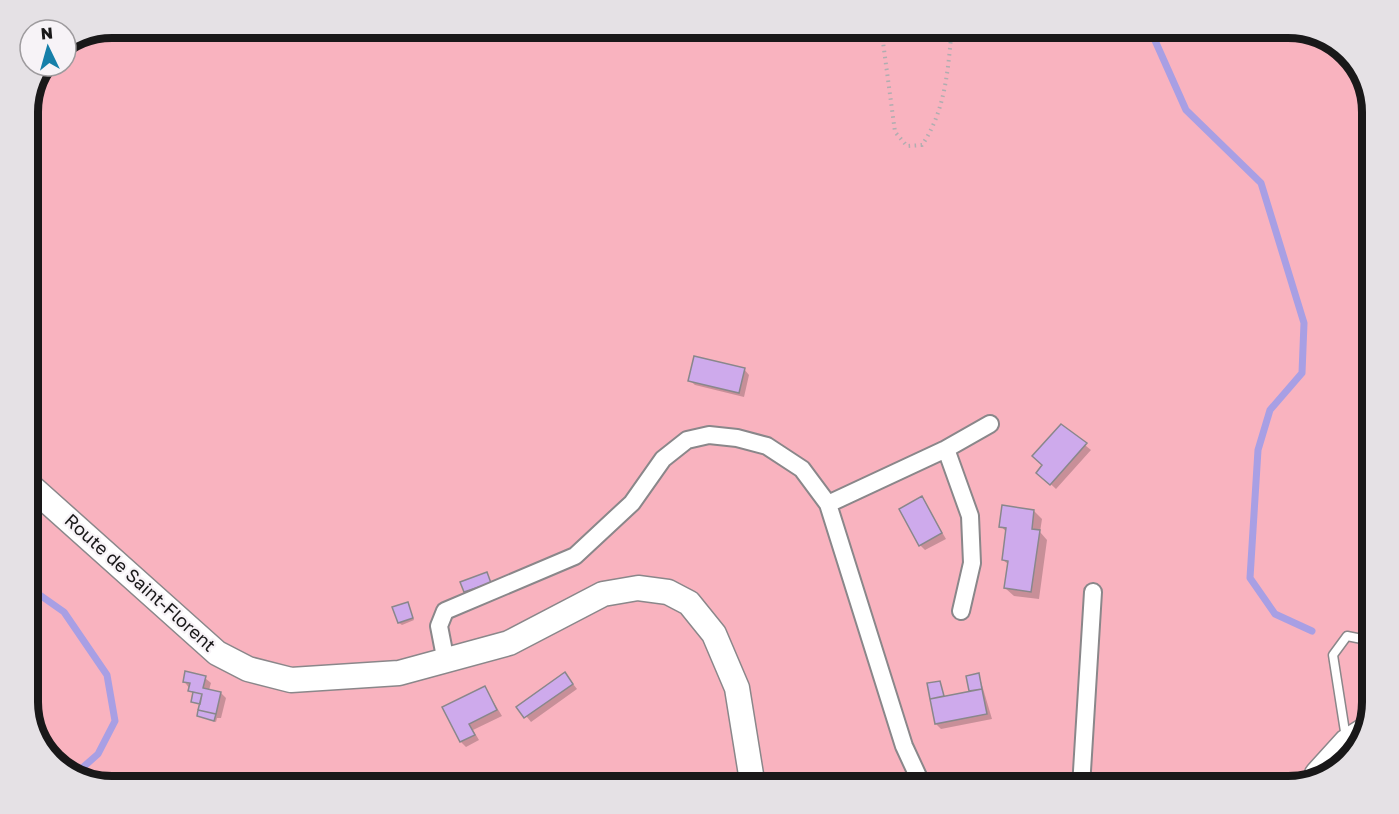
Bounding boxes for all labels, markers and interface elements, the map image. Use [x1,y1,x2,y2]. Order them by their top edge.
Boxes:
north arrow [18,18,78,78]
text: N [40,23,54,44]
street label: Route de Saint-Florent [61,509,221,656]

